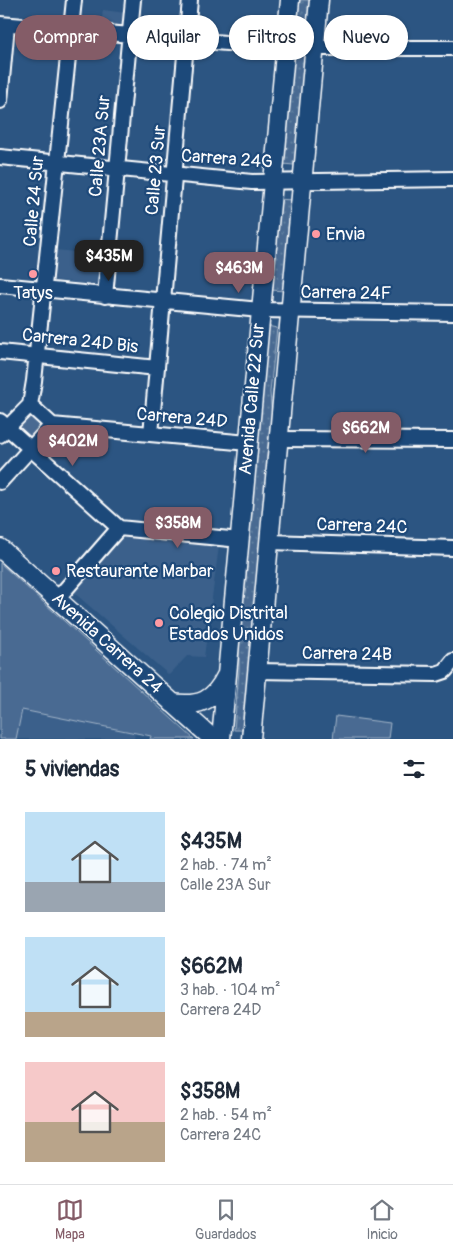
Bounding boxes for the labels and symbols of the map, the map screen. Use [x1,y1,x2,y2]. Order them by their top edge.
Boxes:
street label: Calle 23A Sur [84,94,116,198]
street label: Calle 23 Sur [141,123,171,216]
street label: Carrera 24G [180,144,274,174]
street label: Calle 24 Sur [19,154,49,247]
place label: Envia [326,223,365,246]
marker: Envia [310,228,322,240]
pin: $435M [74,240,144,282]
pin: $463M [204,252,274,294]
marker: Tatys [27,268,39,280]
street label: Carrera 24F [300,281,392,305]
place label: Tatys [13,282,53,305]
street label: Avenida Calle 22 Sur [234,321,270,476]
street label: Carrera 24D Bis [21,323,139,359]
street label: Carrera 24D [135,403,229,433]
pin: $662M [331,412,401,454]
pin: $402M [38,424,108,467]
pin: $358M [143,506,213,549]
street label: Carrera 24C [316,513,408,539]
place label: Restaurante Marbar [66,560,214,583]
marker: Restaurante Marbar [50,565,62,577]
street label: Avenida Carrera 24 [47,587,168,699]
place label: Colegio Distrital Estados Unidos [169,602,288,646]
marker: Colegio Distrital Estados Unidos [153,617,165,629]
street label: Carrera 24B [302,642,392,666]

